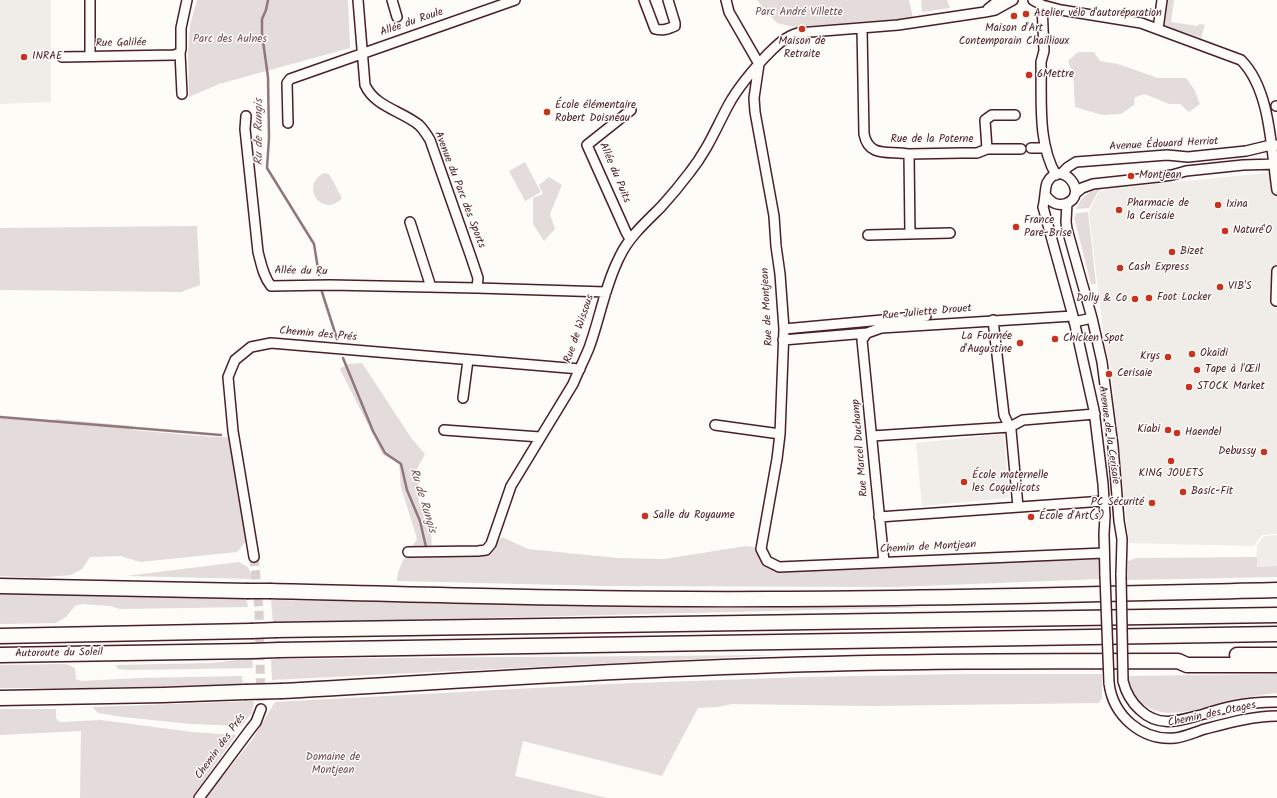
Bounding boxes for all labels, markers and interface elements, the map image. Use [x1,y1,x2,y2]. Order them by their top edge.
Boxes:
street label: Allée du Roule [379,6,445,40]
park label: Parc André Villette [755,6,843,20]
place label: Atelier vélo d'autoréparation [1034,7,1162,21]
marker: Atelier vélo d'autoréparation [1021,9,1031,19]
marker: Maison d'Art Contemporain Chaillioux [1009,11,1019,21]
place label: Maison d'Art Contemporain Chaillioux [959,22,1069,48]
marker: Maison de Retraite [797,24,807,34]
park label: Parc des Aulnes [193,33,267,47]
place label: Maison de Retraite [779,35,825,61]
street label: Rue Galilée [96,37,146,51]
place label: INRAE [32,50,62,64]
marker: INRAE [19,52,29,62]
place label: 6Mettre [1037,68,1074,82]
marker: 6Mettre [1024,70,1034,80]
water label: Ru de Rungis [253,99,267,165]
place label: École élémentaire Robert Doisneau [555,99,636,125]
marker: École élémentaire Robert Doisneau [542,107,552,117]
street label: Avenue du Parc des Sports [431,130,487,250]
street label: Rue de la Poterne [891,133,973,147]
street label: Avenue Édouard Herriot [1109,136,1219,154]
street label: Allée du Puits [595,141,633,205]
place label: Montjean [1139,169,1182,183]
marker: Montjean [1126,171,1136,181]
place label: Pharmacie de la Cerisaie [1127,197,1189,223]
place label: Ixina [1226,198,1248,212]
marker: Ixina [1213,200,1223,210]
marker: Pharmacie de la Cerisaie [1114,205,1124,215]
place label: France Pare-Brise [1024,214,1072,240]
marker: France Pare-Brise [1011,222,1021,232]
place label: Naturé'O [1233,224,1272,238]
marker: Naturé'O [1220,226,1230,236]
place label: Bizet [1180,245,1204,259]
marker: Bizet [1167,247,1177,257]
place label: Cash Express [1128,261,1189,275]
marker: Cash Express [1115,263,1125,273]
street label: Allée du Ru [274,265,328,279]
street label: Rue de Montjean [759,267,777,347]
place label: VIB'S [1228,280,1252,294]
marker: VIB'S [1215,282,1225,292]
place label: Foot Locker [1157,291,1211,305]
place label: Dolly & Co [1076,292,1127,306]
street label: Rue de Wissous [562,293,598,365]
marker: Foot Locker [1144,293,1154,303]
marker: Dolly & Co [1130,294,1140,304]
street label: Rue Juliette Drouet [882,303,972,323]
street label: Chemin des Prés [279,325,357,345]
place label: La Fournée d'Augustine [960,330,1012,356]
place label: Chicken Spot [1063,332,1124,346]
marker: Chicken Spot [1050,334,1060,344]
marker: La Fournée d'Augustine [1015,338,1025,348]
place label: Okaïdi [1200,347,1228,361]
marker: Okaïdi [1187,349,1197,359]
place label: Krys [1140,350,1160,364]
marker: Krys [1163,352,1173,362]
place label: Tape à l'Œil [1205,363,1260,377]
marker: Tape à l'Œil [1192,365,1202,375]
place label: Cerisaie [1117,367,1152,381]
marker: Cerisaie [1104,369,1114,379]
place label: STOCK Market [1197,380,1265,394]
marker: STOCK Market [1184,382,1194,392]
street label: Avenue de la Cerisaie [1095,385,1121,485]
street label: Rue Marcel Duchamp [850,399,872,497]
place label: Kiabi [1137,423,1160,437]
marker: Kiabi [1163,425,1173,435]
place label: Haendel [1185,426,1221,440]
marker: Haendel [1172,428,1182,438]
place label: Debussy [1218,445,1256,459]
marker: Debussy [1259,447,1269,457]
marker: KING JOUETS [1166,456,1176,466]
water label: Ru de Rungis [405,467,439,535]
place label: KING JOUETS [1138,467,1204,481]
place label: École maternelle les Coquelicots [972,469,1048,495]
marker: École maternelle les Coquelicots [959,477,969,487]
place label: Basic-Fit [1191,485,1233,499]
marker: Basic-Fit [1178,487,1188,497]
place label: PC Sécurité [1091,496,1144,510]
marker: PC Sécurité [1147,498,1157,508]
place label: Salle du Royaume [653,509,735,523]
place label: École d'Art(s) [1039,510,1105,524]
marker: Salle du Royaume [640,511,650,521]
marker: École d'Art(s) [1026,512,1036,522]
street label: Chemin de Montjean [879,539,977,557]
street label: Autoroute du Soleil [15,647,103,661]
street label: Chemin des Otages [1167,699,1257,731]
street label: Chemin des Prés [193,712,249,782]
park label: Domaine de Montjean [306,751,360,777]

